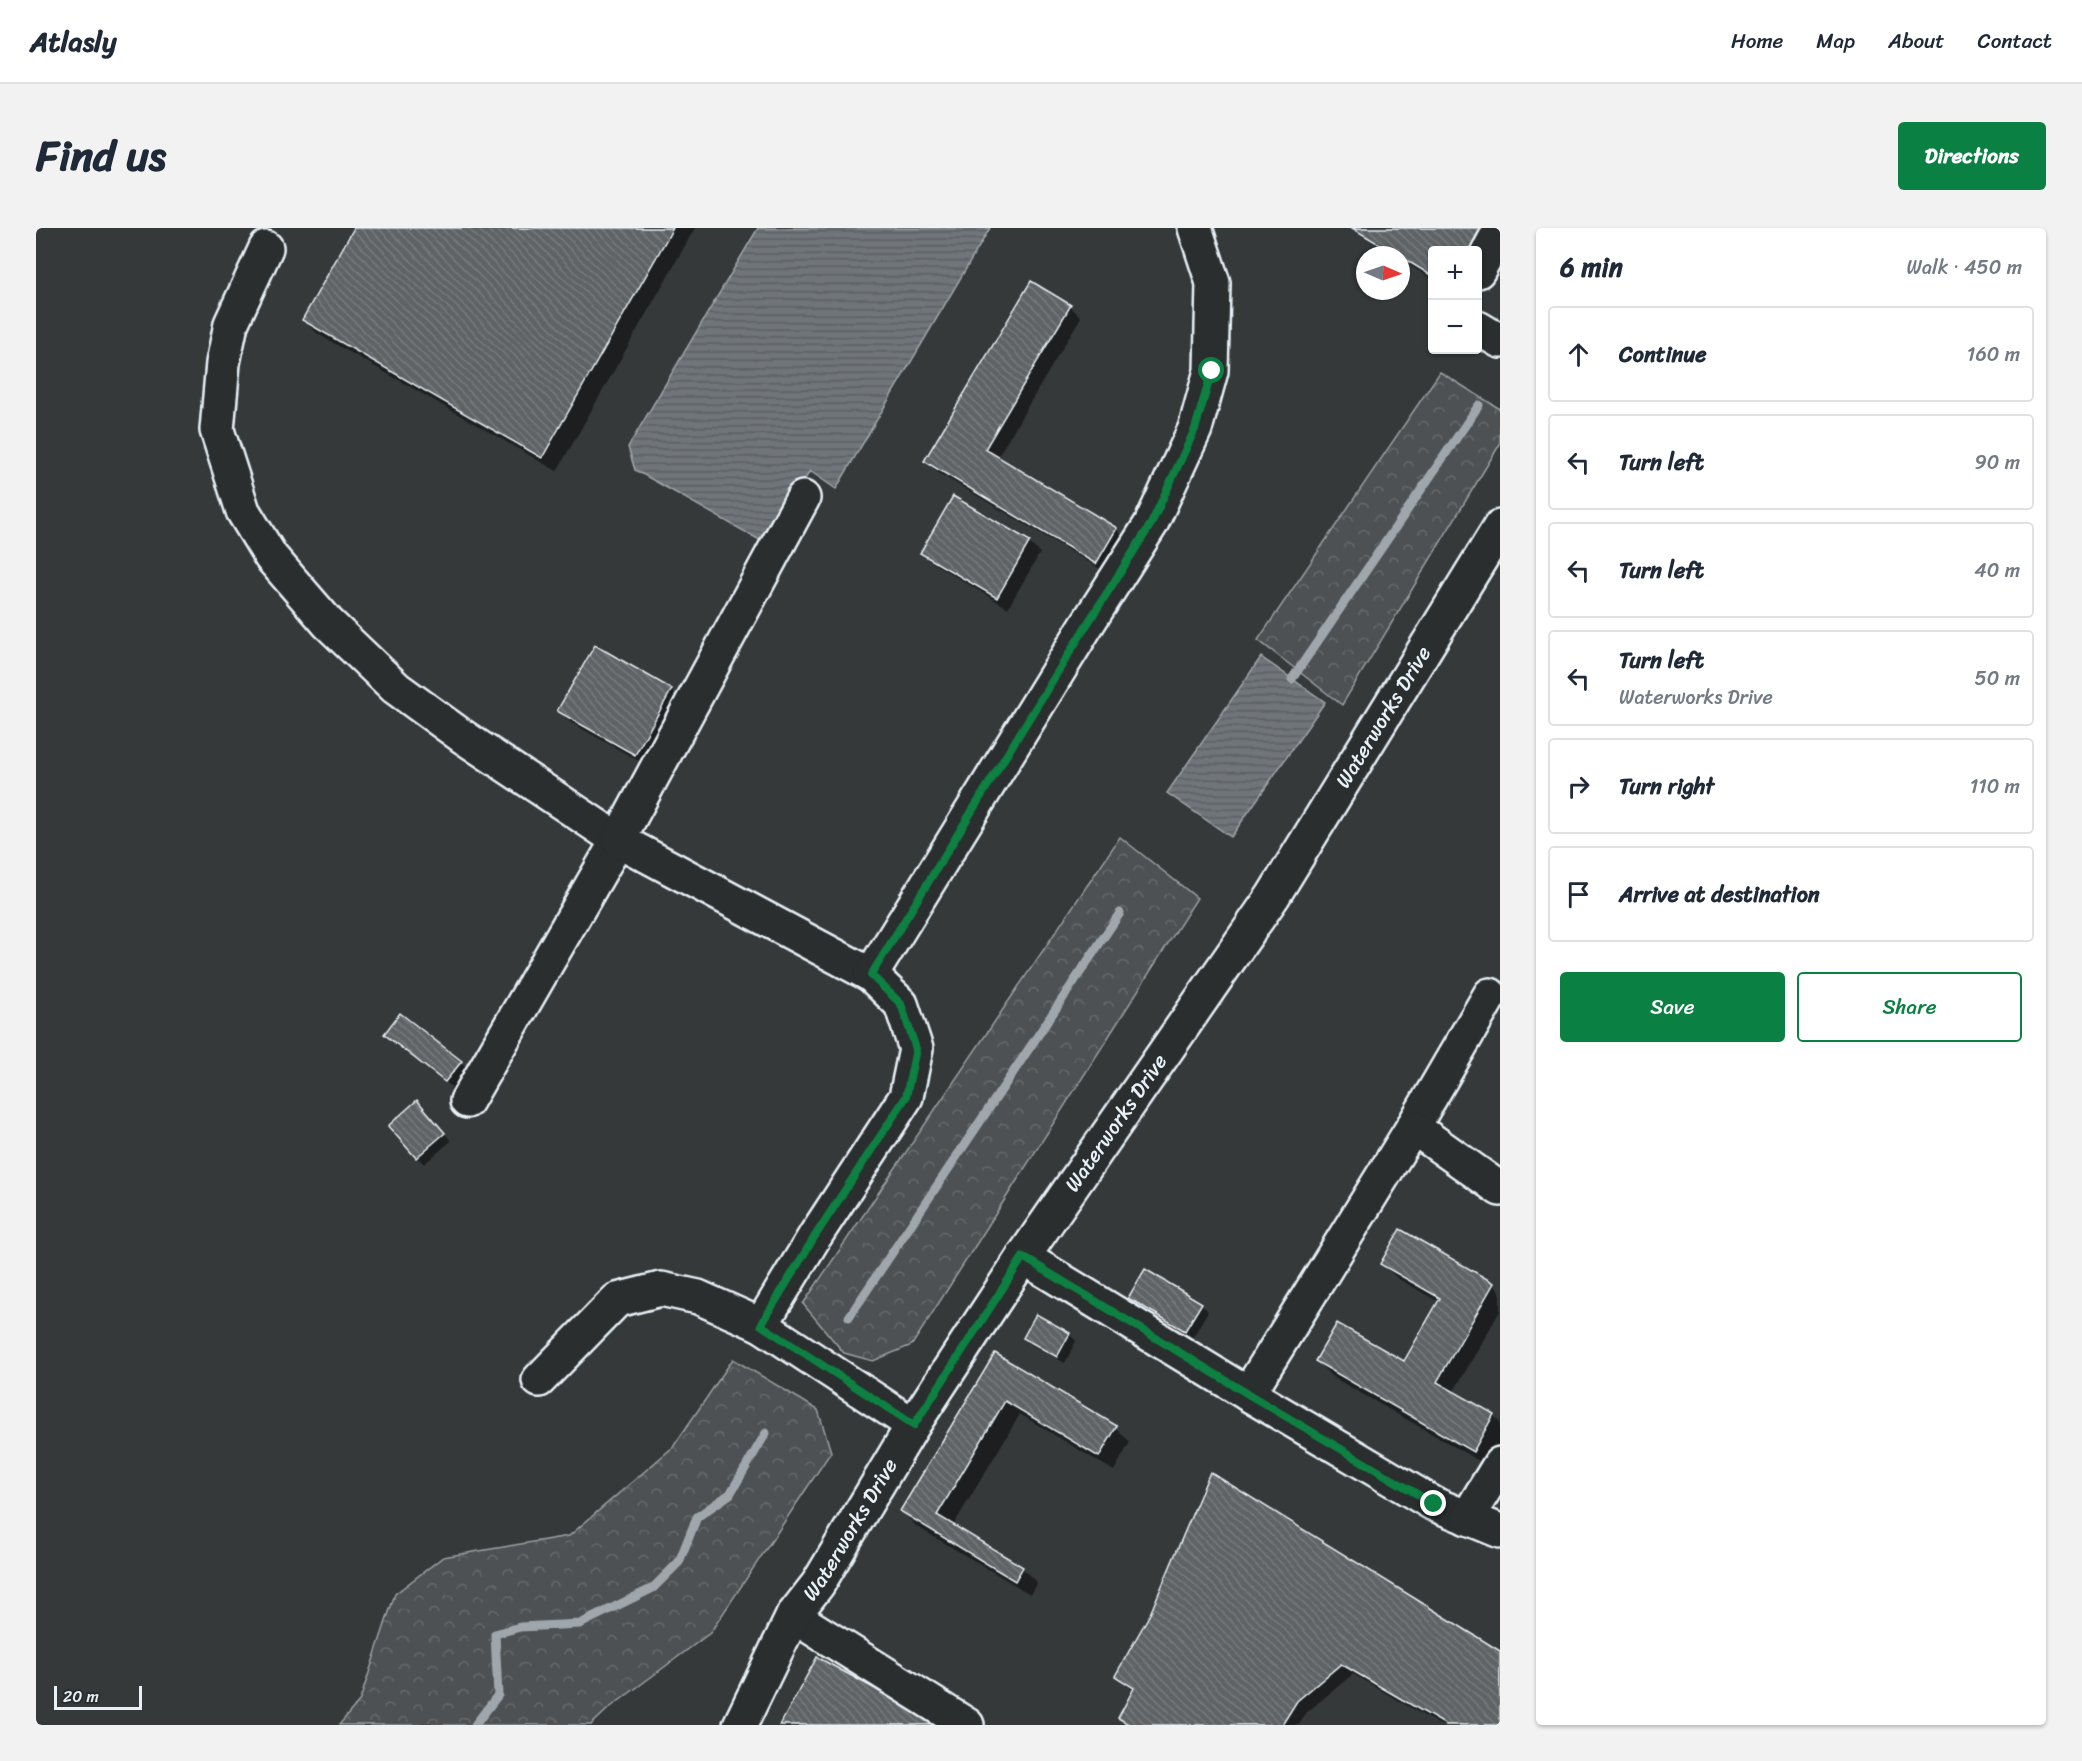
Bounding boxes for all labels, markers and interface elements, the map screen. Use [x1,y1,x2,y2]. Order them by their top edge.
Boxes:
text: Atlasly [30,17,117,66]
text: Home [1731,22,1783,60]
text: Map [1816,22,1855,60]
text: About [1888,22,1945,60]
text: Contact [1978,22,2052,60]
text: Find us [36,119,166,193]
button: Directions [1898,122,2046,190]
text: 6 min [1560,244,1623,290]
north arrow [1356,246,1410,300]
map controls [1428,246,1482,354]
button: + [1428,246,1482,300]
text: Walk · 450 m [1907,250,2022,285]
button: − [1428,300,1482,354]
text: Continue [1619,335,1707,374]
text: 160 m [1967,337,2020,372]
icon: ahead [1562,338,1595,371]
route start [1198,357,1224,383]
text: Turn left [1619,443,1704,482]
text: 90 m [1975,445,2020,480]
icon: left [1562,446,1595,479]
text: Turn left [1619,551,1704,590]
text: 40 m [1974,553,2020,588]
icon: left [1562,554,1595,587]
street label: Waterworks Drive [1325,638,1442,796]
text: Turn left [1619,641,1704,680]
text: 50 m [1975,661,2020,696]
icon: left [1562,662,1595,695]
text: Waterworks Drive [1619,680,1773,715]
text: Turn right [1619,767,1714,806]
text: 110 m [1970,769,2020,804]
icon: right [1562,770,1595,803]
text: Arrive at destination [1619,875,1820,914]
icon: arrive [1562,878,1595,911]
button: Save [1560,972,1785,1042]
button: Share [1797,972,2022,1042]
street label: Waterworks Drive [1054,1045,1178,1200]
street label: Waterworks Drive [792,1450,908,1610]
route end [1420,1490,1446,1516]
text: 20 m [63,1682,99,1711]
scale bar [54,1683,142,1710]

